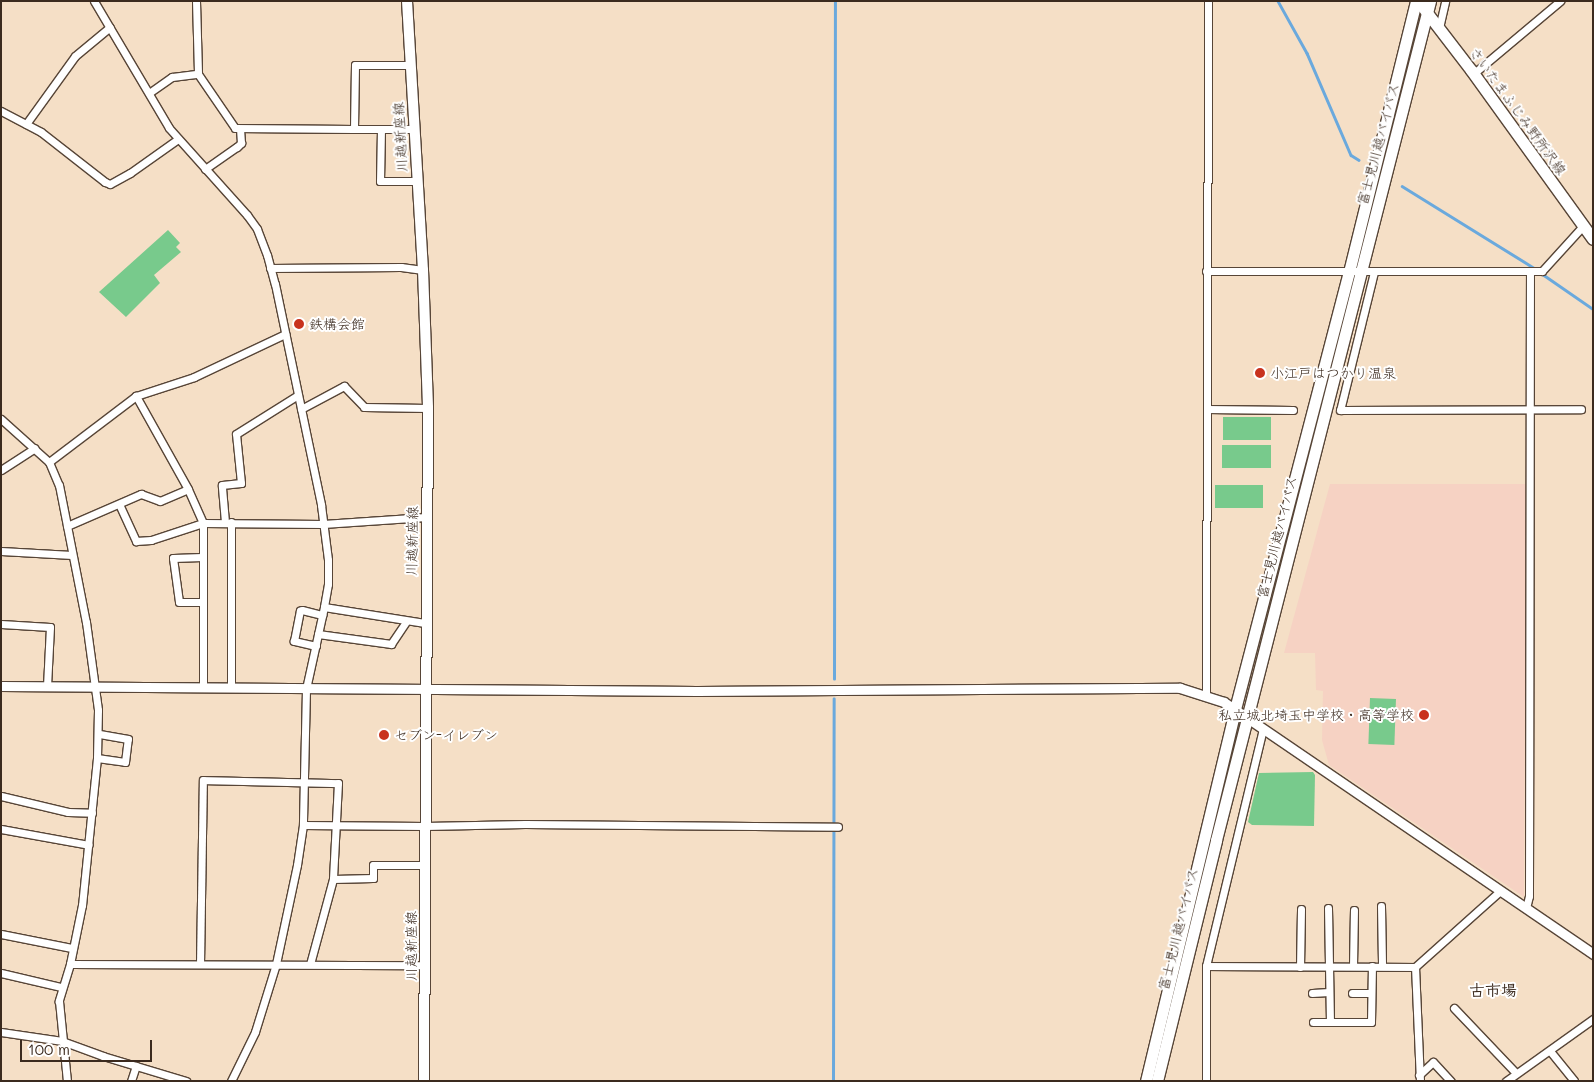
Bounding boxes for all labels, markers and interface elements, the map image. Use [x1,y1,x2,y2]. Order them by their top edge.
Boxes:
street label: さいたまふじみ野所沢線 [1466,44,1570,178]
street label: 富士見川越バイパス [1354,81,1402,207]
street label: 川越新座線 [390,102,410,172]
place label: 鉄構会館 [309,316,365,332]
marker: 鉄構会館 [293,318,305,330]
place label: 小江戸はつかり温泉 [1270,365,1396,381]
marker: 小江戸はつかり温泉 [1254,367,1266,379]
street label: 富士見川越バイパス [1254,474,1300,600]
street label: 川越新座線 [403,506,421,576]
place label: 私立城北埼玉中学校・高等学校 [1218,707,1414,723]
marker: 私立城北埼玉中学校・高等学校 [1418,709,1430,721]
place label: セブン-イレブン [394,727,498,743]
marker: セブン-イレブン [378,729,390,741]
street label: 富士見川越バイパス [1155,866,1201,992]
street label: 川越新座線 [403,911,419,981]
district label: 古市場 [1469,980,1517,1000]
scale bar [22,1030,155,1062]
text: 100 m [28,1039,70,1059]

